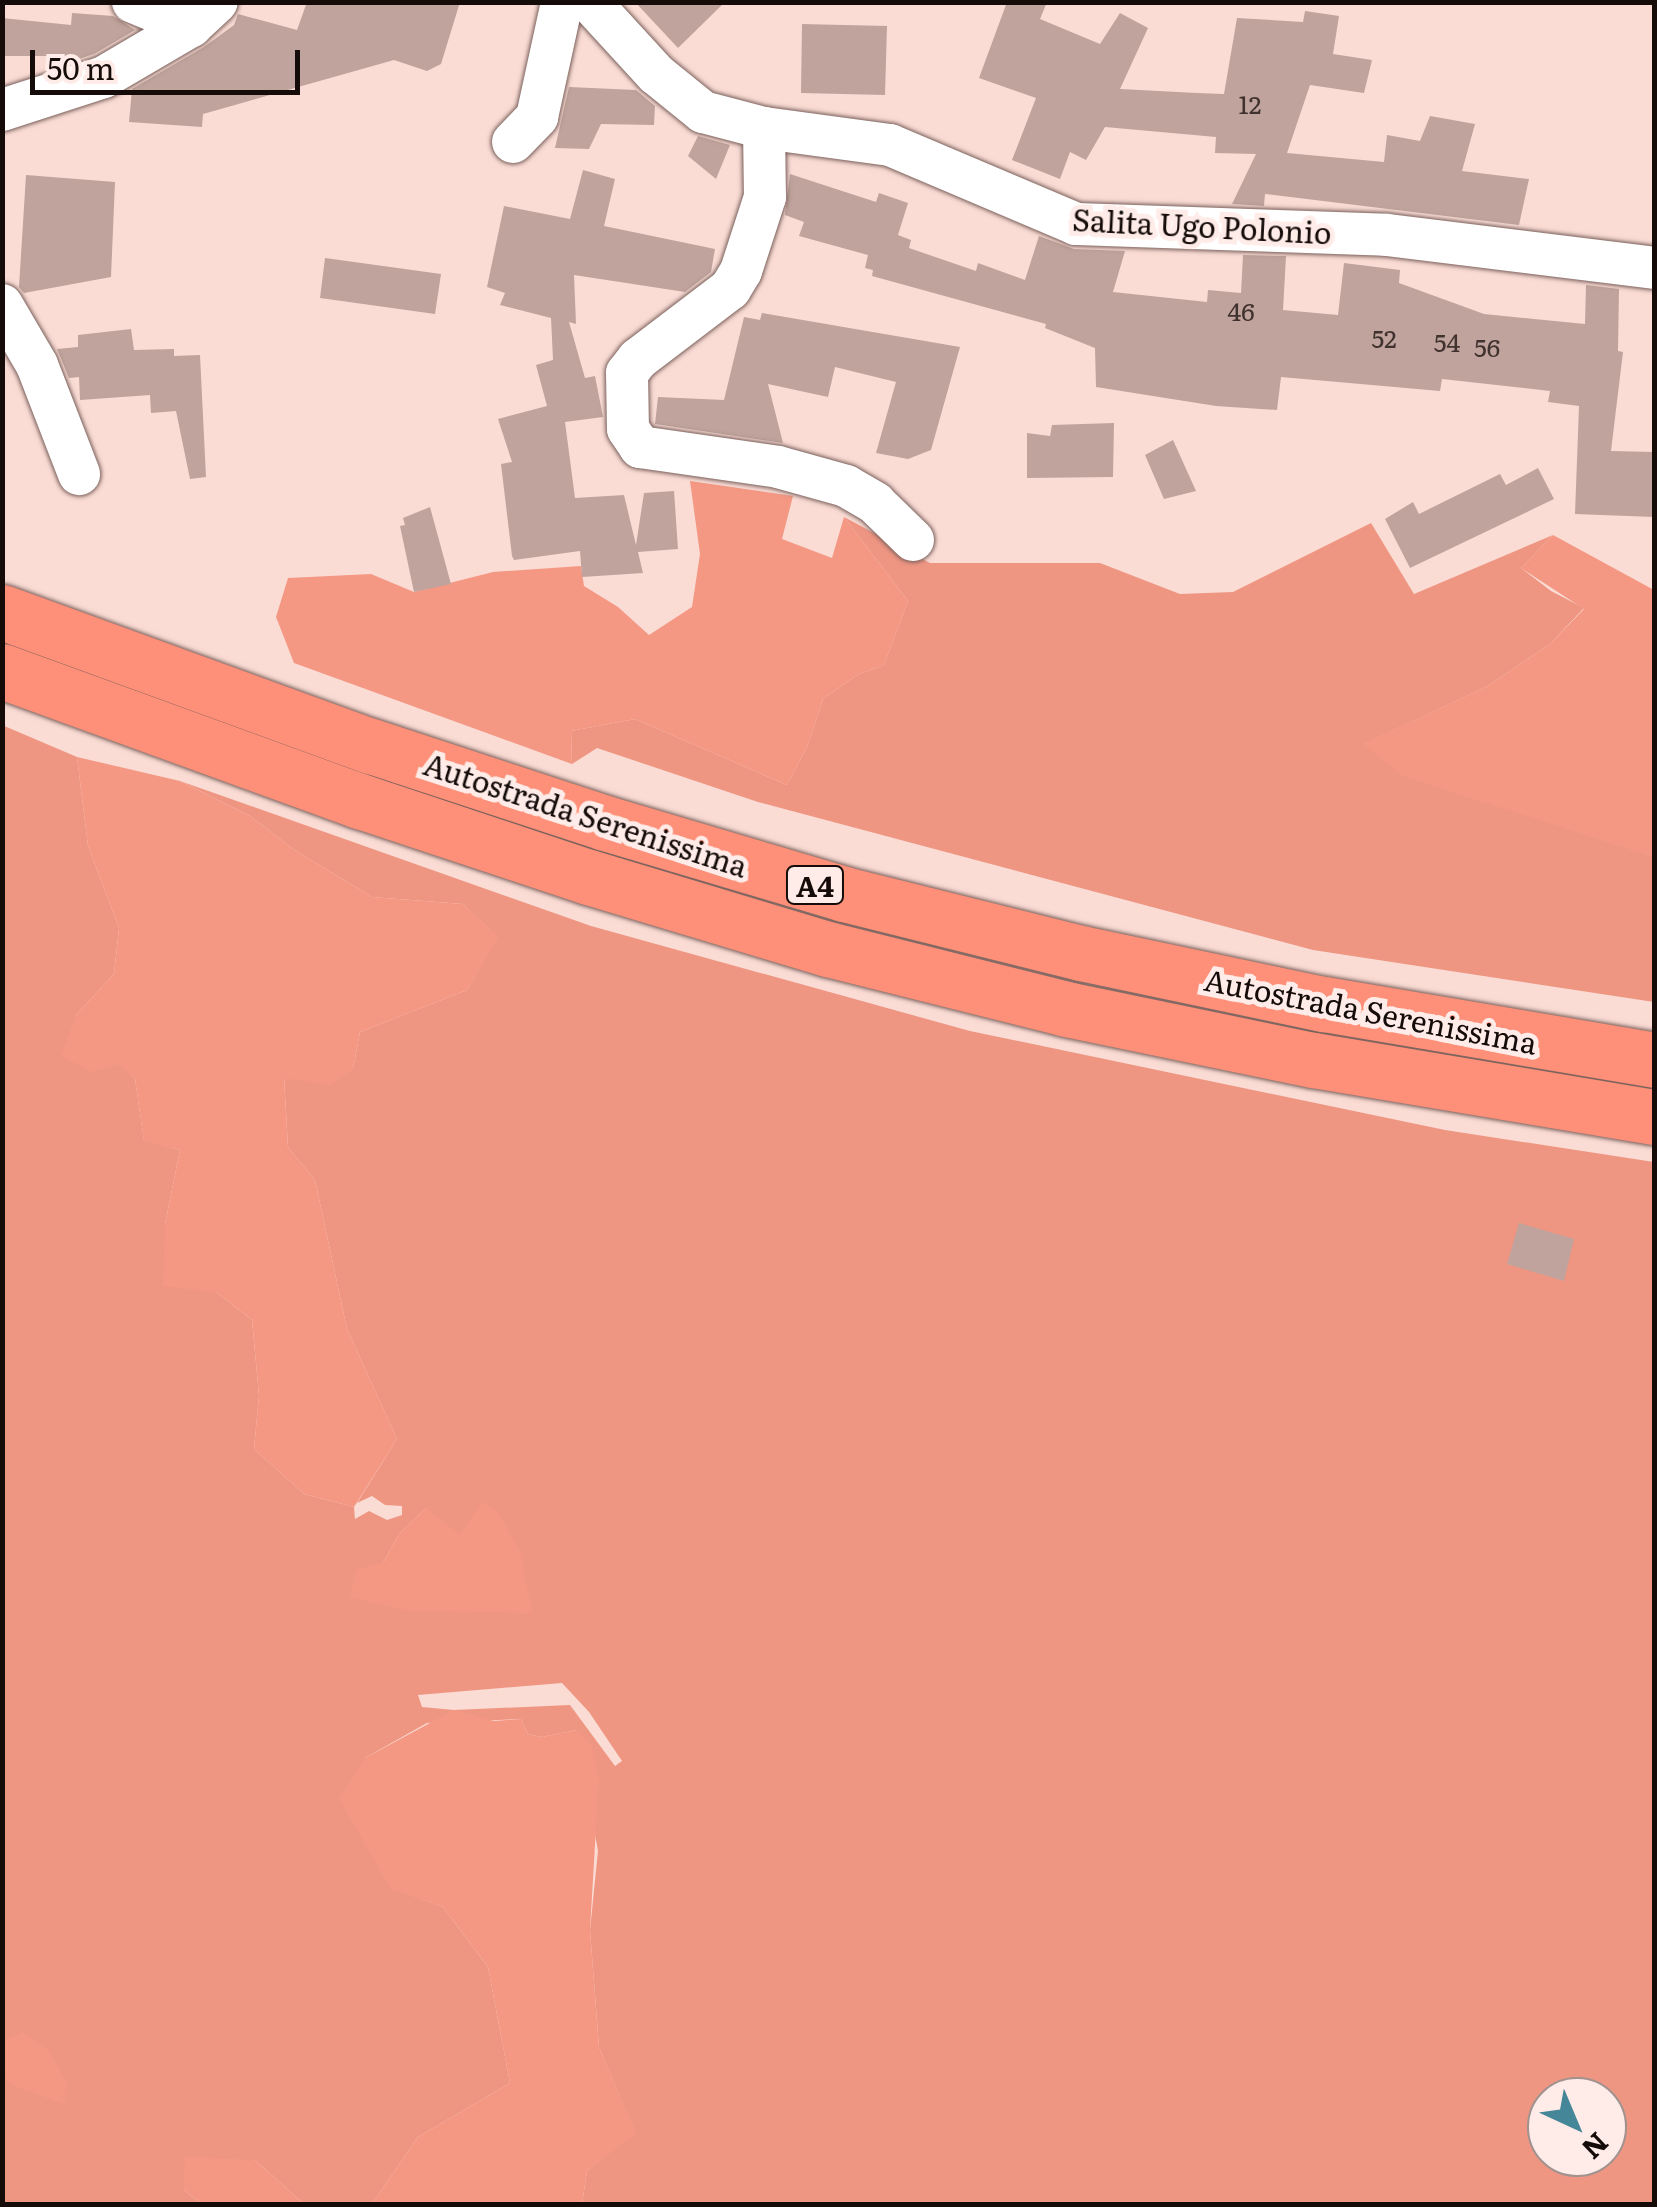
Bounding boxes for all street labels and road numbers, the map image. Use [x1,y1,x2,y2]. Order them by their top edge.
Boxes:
street label: Salita Ugo Polonio [1071,200,1333,250]
street label: Autostrada Serenissima [420,745,752,883]
road number: A4 [785,862,845,908]
street label: Autostrada Serenissima [1202,960,1540,1060]

